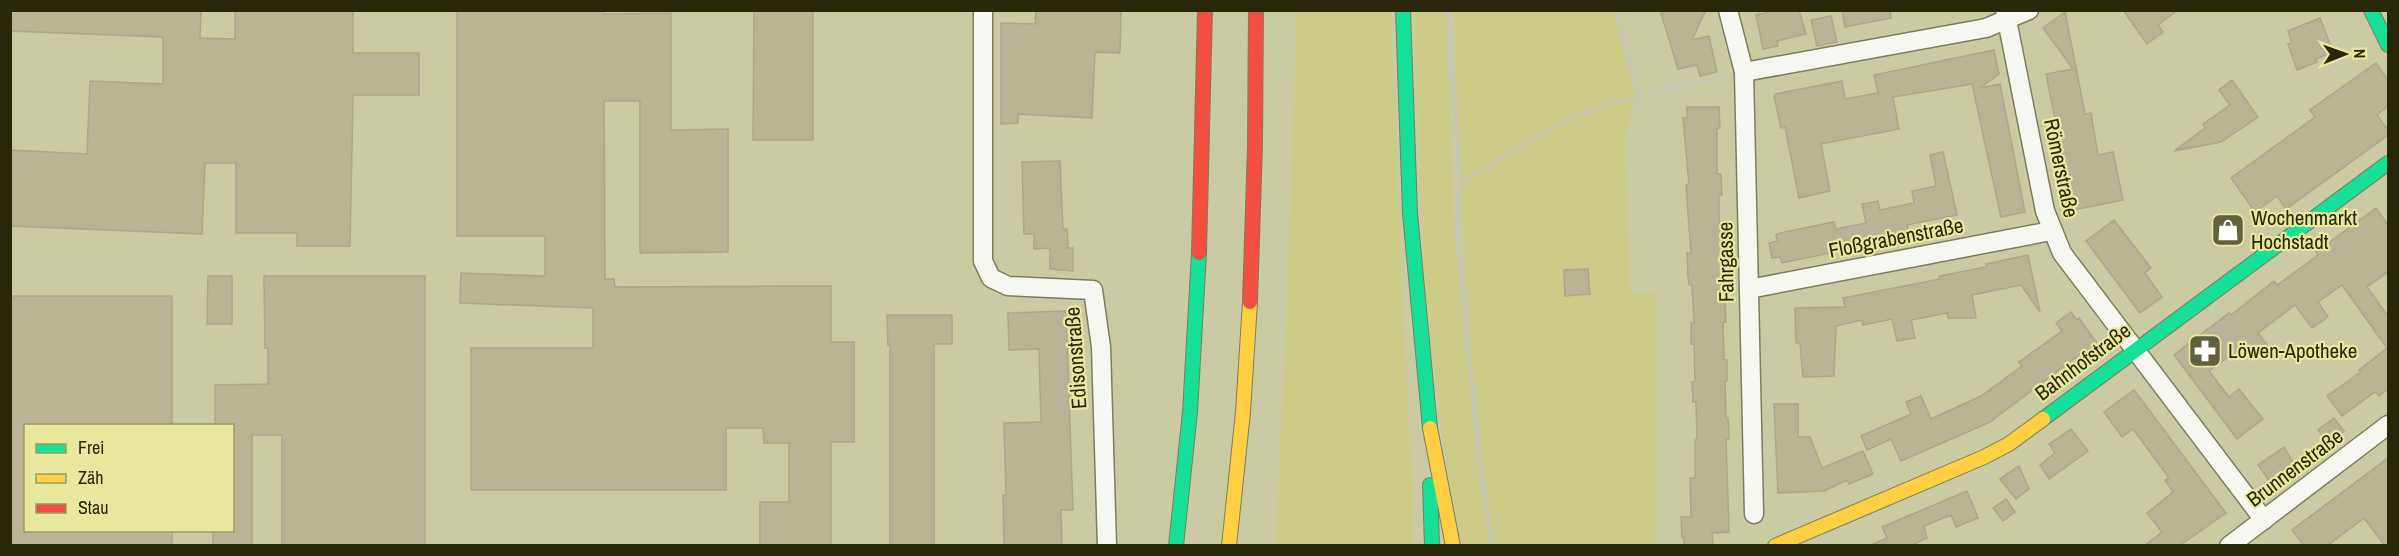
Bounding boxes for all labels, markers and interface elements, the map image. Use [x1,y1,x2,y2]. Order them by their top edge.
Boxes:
north arrow [2315,24,2375,84]
text: N [2349,49,2371,59]
street label: Römerstraße [2037,116,2086,220]
place label: Wochenmarkt Hochstadt [2251,203,2357,256]
street label: Floßgrabenstraße [1826,210,1966,265]
shop icon: Wochenmarkt Hochstadt [2210,212,2246,248]
street label: Fahrgasse [1710,222,1741,303]
street label: Edisonstraße [1057,306,1094,410]
street label: Bahnhofstraße [2029,316,2137,407]
pharmacy icon: Löwen-Apotheke [2187,333,2223,369]
place label: Löwen-Apotheke [2228,336,2357,365]
street label: Brunnenstraße [2240,422,2349,513]
legend [24,424,234,532]
text: Frei [78,435,104,460]
text: Zäh [78,465,103,490]
text: Stau [78,495,108,520]

